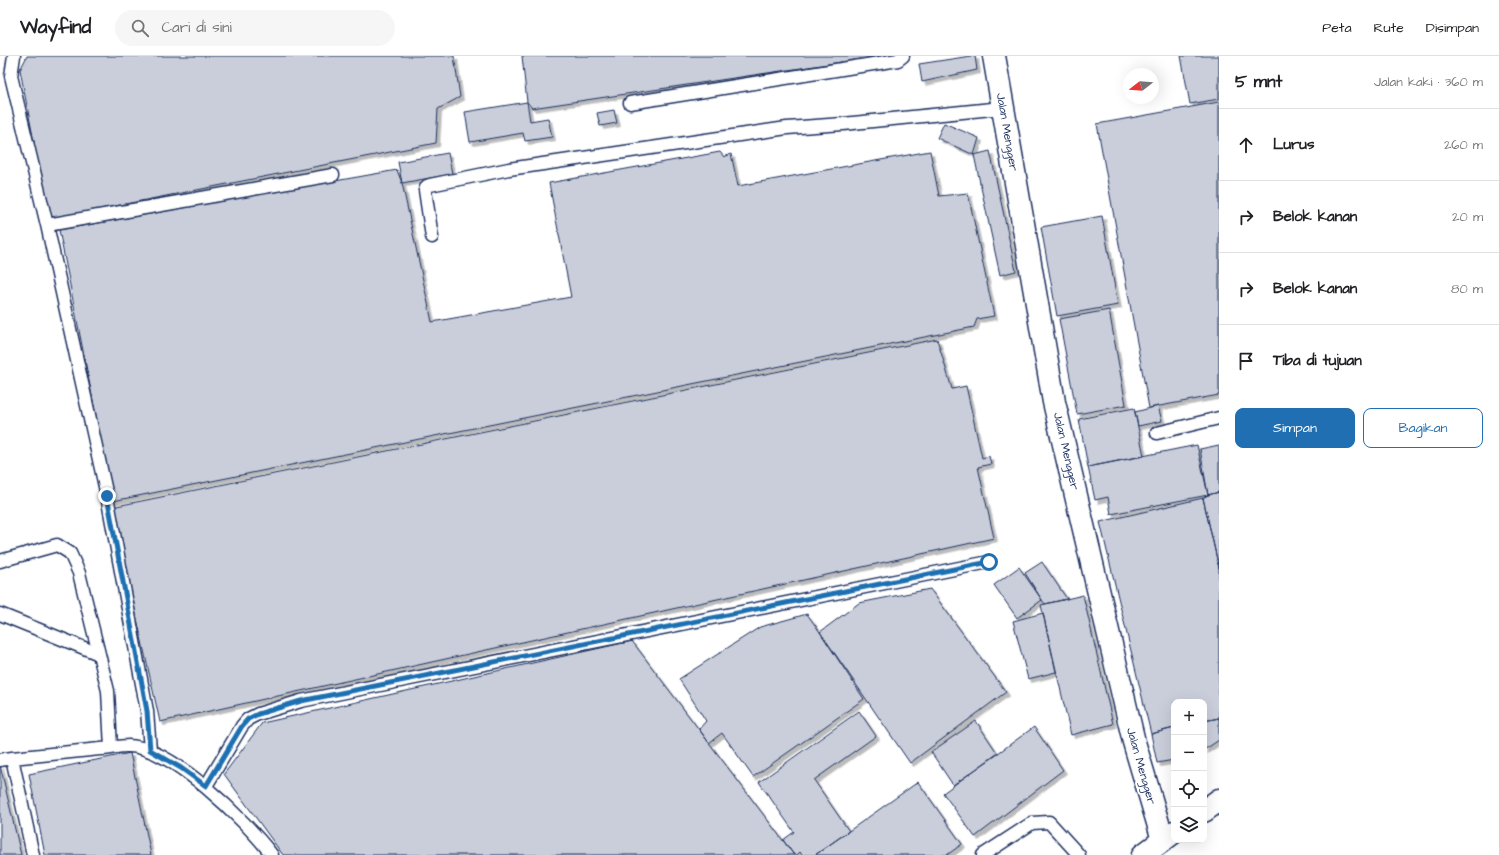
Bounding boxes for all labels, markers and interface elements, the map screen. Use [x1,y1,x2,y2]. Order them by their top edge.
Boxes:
search box [115,10,395,46]
text: Wayfind [20,14,91,41]
icon: search [129,17,151,39]
text: Cari di sini [161,17,232,38]
text: Peta [1322,18,1352,38]
text: Rute [1374,18,1404,38]
text: Disimpan [1426,18,1479,38]
north arrow [1123,68,1159,104]
text: 5 mnt [1235,70,1282,94]
text: Jalan kaki · 360 m [1374,73,1483,91]
street label: Jalan Mengger [991,92,1022,173]
icon: ahead [1235,134,1257,156]
text: Lurus [1273,134,1314,155]
text: 260 m [1444,136,1483,154]
icon: right [1235,206,1257,228]
text: Belok kanan [1273,206,1357,227]
text: 20 m [1452,208,1483,226]
icon: right [1235,278,1257,300]
text: Belok kanan [1273,278,1357,299]
text: 80 m [1451,280,1483,298]
icon: arrive [1235,350,1257,372]
text: Tiba di tujuan [1273,350,1362,371]
button: Simpan [1235,408,1355,448]
button: Bagikan [1363,408,1483,448]
street label: Jalan Mengger [1048,411,1083,492]
route end [98,487,116,505]
route start [980,553,998,571]
map controls [1171,699,1207,843]
button: + [1171,699,1207,735]
street label: Jalan Mengger [1121,726,1160,807]
button: − [1171,735,1207,771]
button: locate [1171,771,1207,807]
button: layers [1171,807,1207,843]

